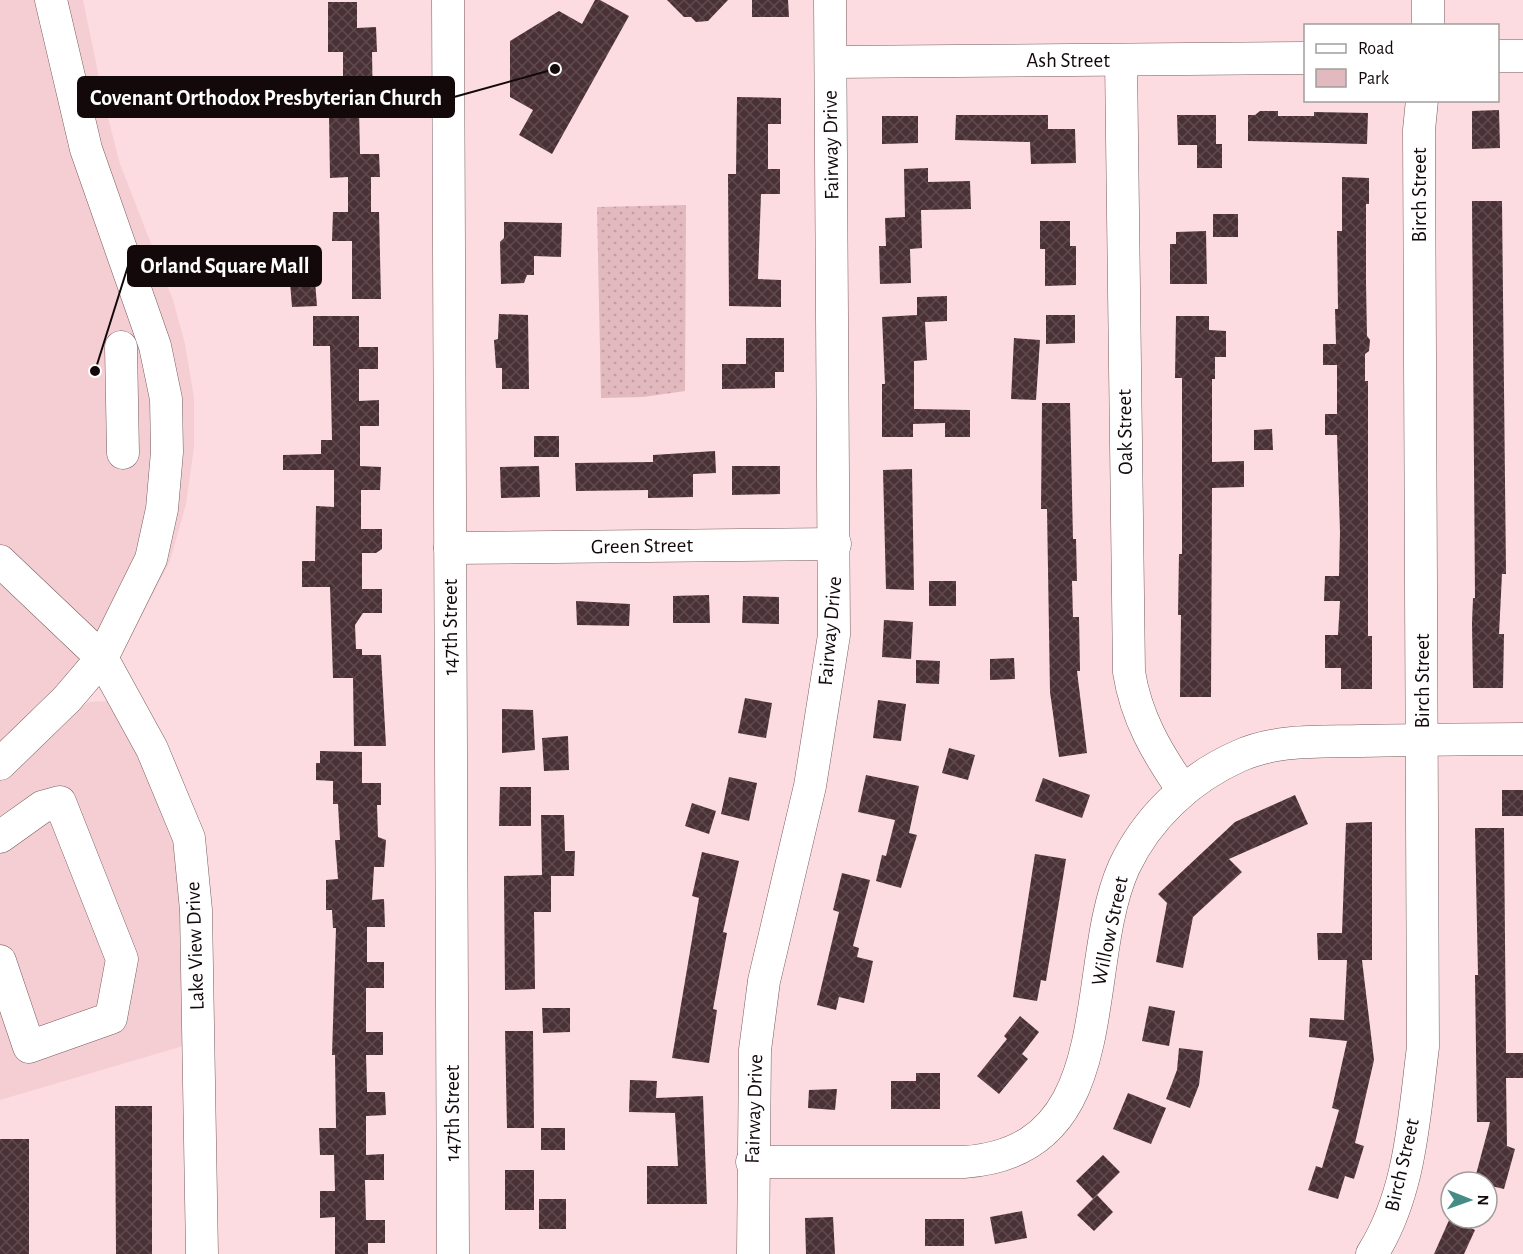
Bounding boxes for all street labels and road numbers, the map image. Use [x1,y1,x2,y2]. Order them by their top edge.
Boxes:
street label: Ash Street [1026,50,1110,71]
street label: Fairway Drive [820,90,842,200]
street label: Birch Street [1409,147,1430,243]
street label: Oak Street [1114,389,1136,475]
street label: Green Street [591,535,693,557]
street label: Fairway Drive [815,575,845,687]
street label: 147th Street [440,578,461,675]
street label: Birch Street [1412,633,1433,729]
street label: Willow Street [1088,874,1132,988]
street label: Lake View Drive [182,881,208,1011]
street label: Fairway Drive [742,1054,766,1164]
street label: 147th Street [442,1064,463,1161]
street label: Birch Street [1381,1116,1423,1214]

